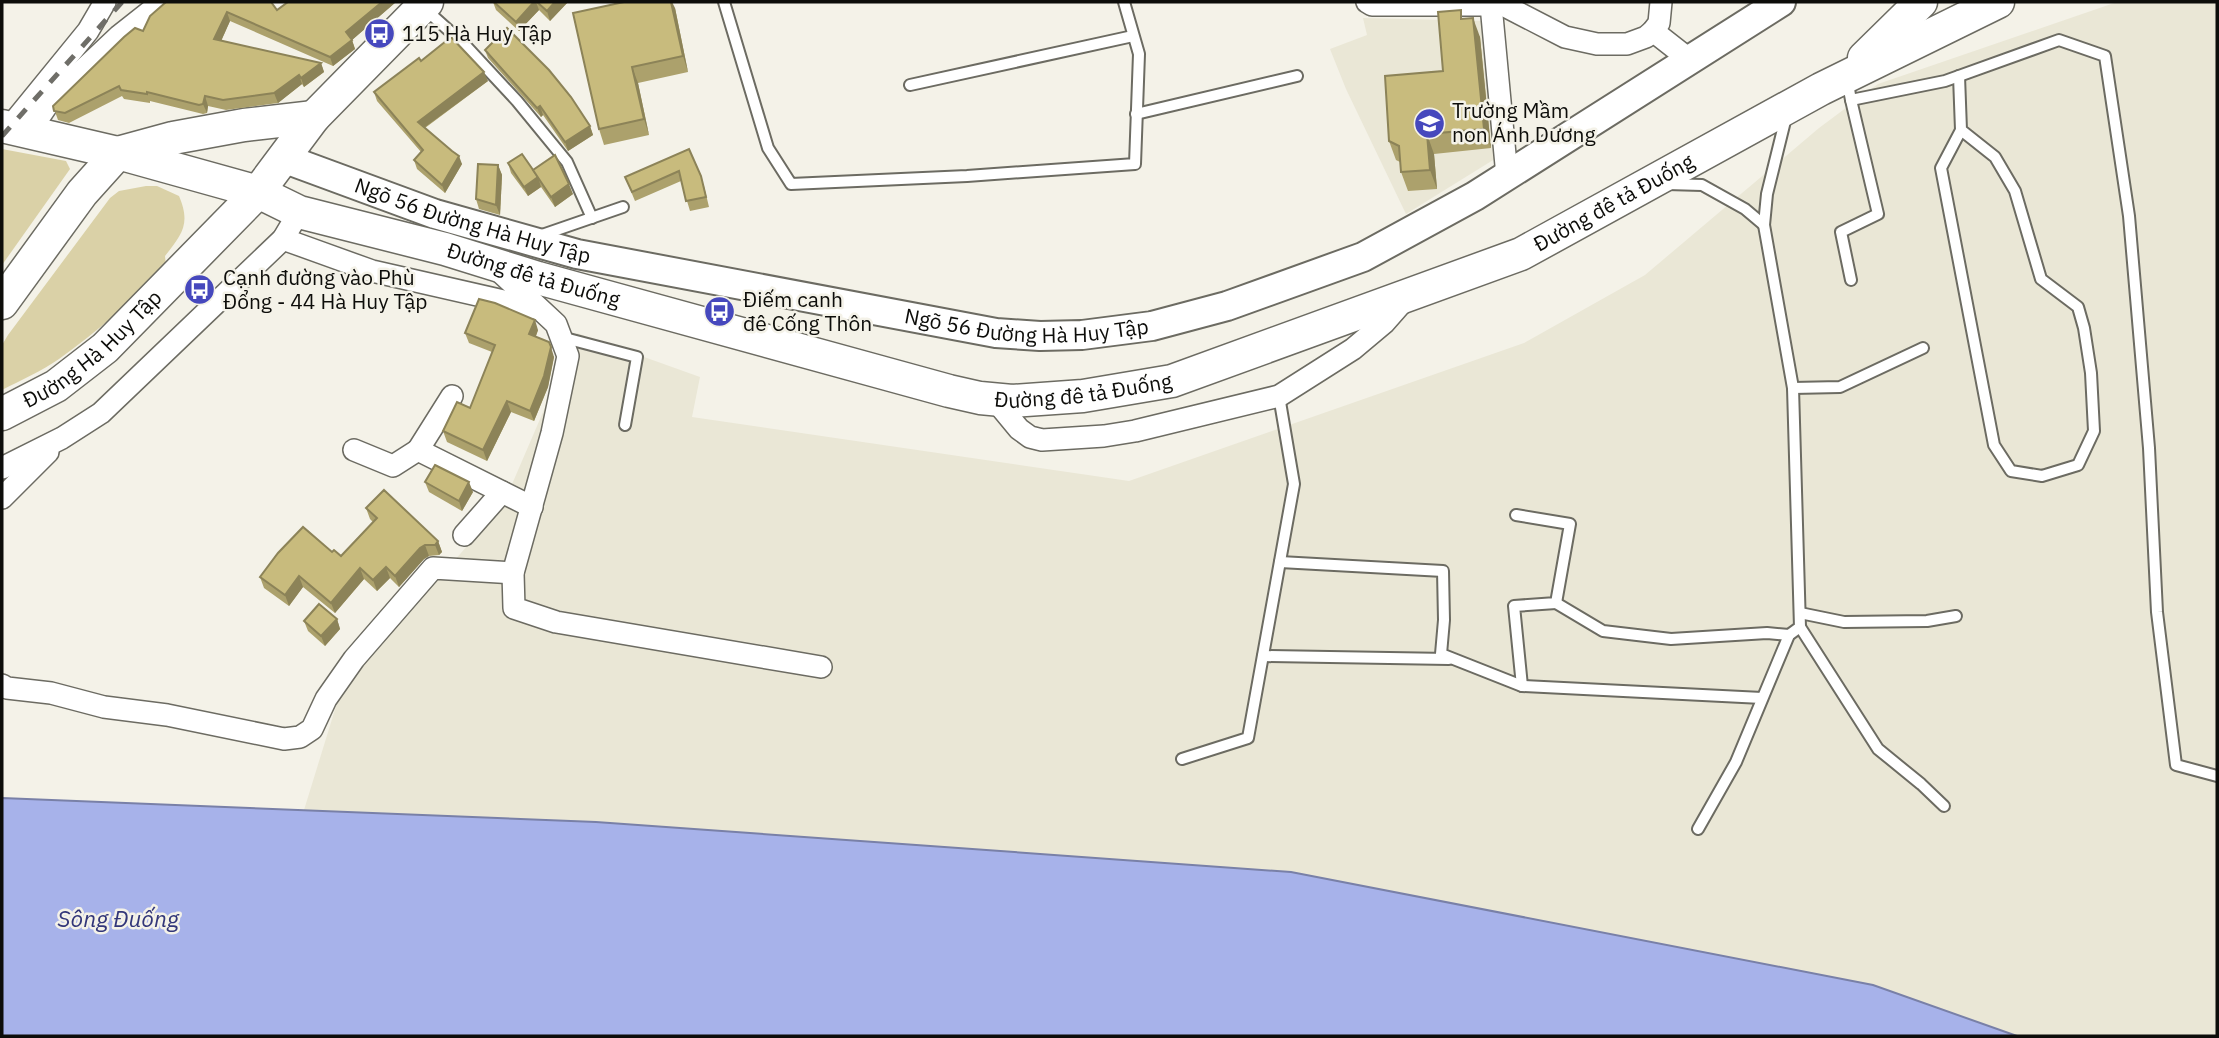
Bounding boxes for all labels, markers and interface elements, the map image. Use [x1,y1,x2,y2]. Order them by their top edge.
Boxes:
bus stop icon: 115 Hà Huy Tập [362,17,396,51]
place label: 115 Hà Huy Tập [402,19,552,47]
place label: Trường Mầm non Ánh Dương [1452,96,1596,148]
school or university icon: Trường Mầm non Ánh Dương [1412,106,1446,140]
street label: Đường đê tả Đuống [1528,147,1699,257]
street label: Ngõ 56 Đường Hà Huy Tập [351,171,593,269]
street label: Đường đê tả Đuống [444,236,623,313]
place label: Cạnh đường vào Phù Đổng - 44 Hà Huy Tập [223,263,428,315]
bus stop icon: Cạnh đường vào Phù Đổng - 44 Hà Huy Tập [183,273,217,307]
street label: Đường Hà Huy Tập [18,283,167,414]
place label: Điếm canh đê Cống Thôn [743,285,872,337]
bus stop icon: Điếm canh đê Cống Thôn [703,295,737,329]
street label: Ngõ 56 Đường Hà Huy Tập [902,301,1150,349]
street label: Đường đê tả Đuống [993,366,1174,414]
water label: Sông Đuống [57,903,180,933]

